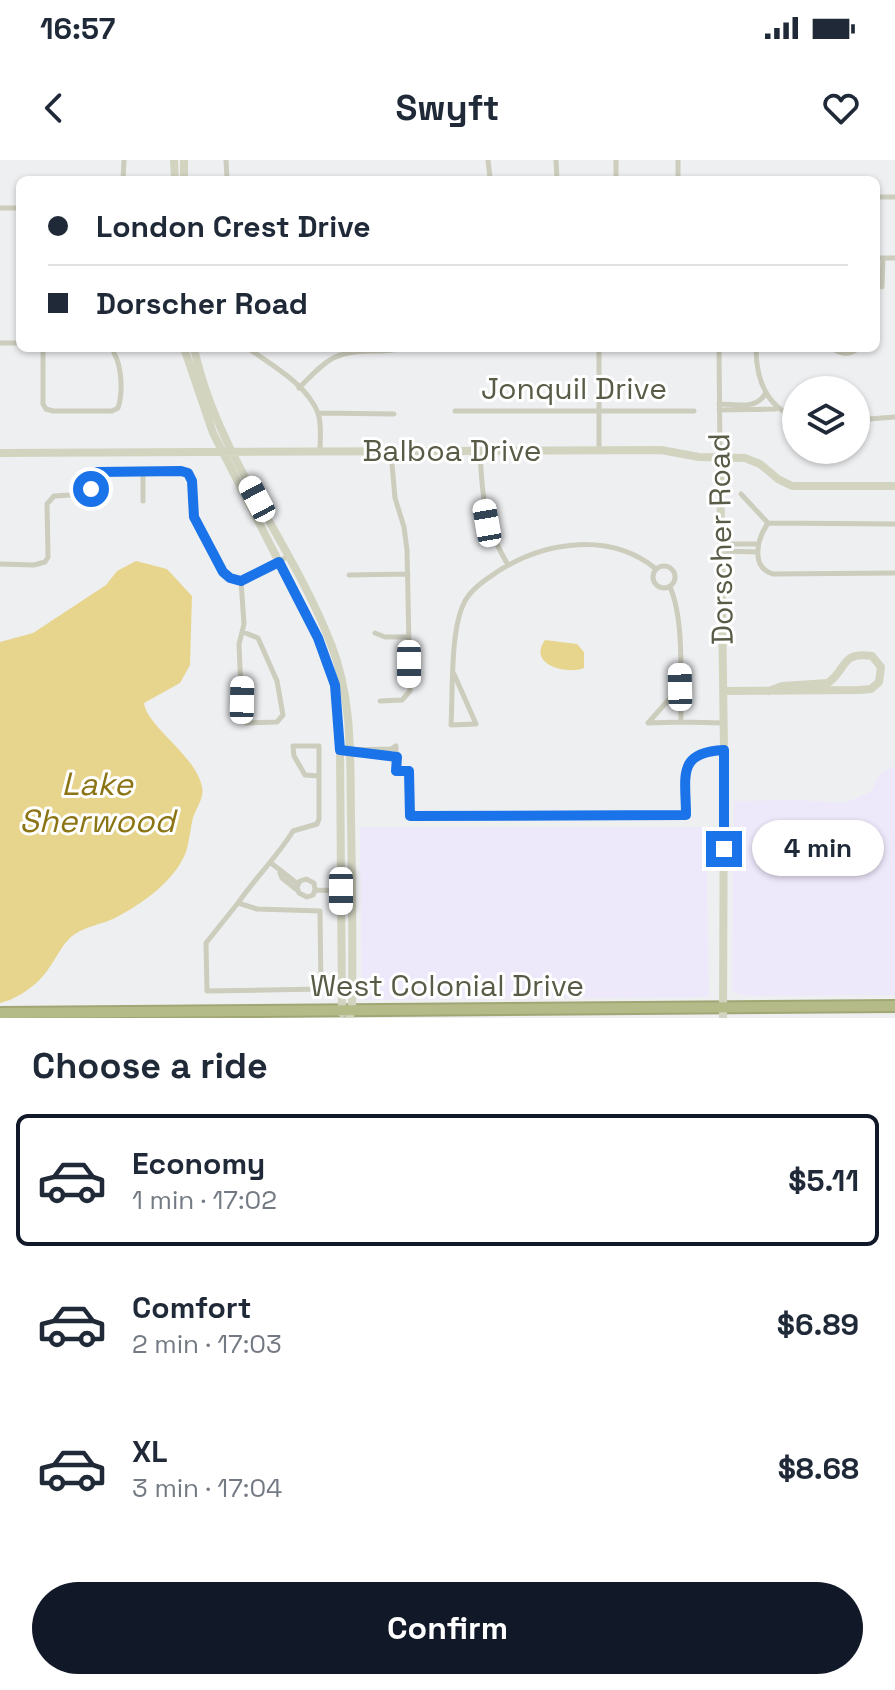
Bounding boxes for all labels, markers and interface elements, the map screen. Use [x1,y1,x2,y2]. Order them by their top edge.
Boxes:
text: 16:57 [40,9,115,48]
text: Swyft [396,85,499,131]
icon: back [32,86,76,130]
icon: heart [819,86,863,130]
text: London Crest Drive [96,207,371,246]
text: Dorscher Road [96,284,308,323]
street label: Jonquil Drive [481,369,667,408]
map controls [782,376,870,464]
button: layers [782,376,870,464]
street label: Balboa Drive [362,431,542,470]
street label: Dorscher Road [699,433,742,645]
route start [73,471,109,507]
car [235,472,279,526]
car [471,497,503,549]
car [397,640,421,688]
car [668,663,692,711]
car [230,676,254,724]
water label: Lake Sherwood [19,764,178,841]
callout: 4 min [752,821,884,877]
route end [706,831,742,867]
text: 4 min [784,831,852,865]
car [329,867,353,915]
street label: West Colonial Drive [310,966,584,1005]
text: Choose a ride [32,1043,268,1089]
icon: car [36,1144,108,1216]
text: Economy [132,1144,265,1183]
text: $5.11 [788,1161,859,1200]
text: 1 min · 17:02 [132,1183,277,1217]
icon: car [36,1288,108,1360]
text: Comfort [132,1288,251,1327]
text: $6.89 [777,1305,859,1344]
text: 2 min · 17:03 [132,1327,282,1361]
icon: car [36,1432,108,1504]
text: XL [132,1432,168,1471]
text: $8.68 [778,1449,859,1488]
text: 3 min · 17:04 [132,1471,282,1505]
button: Confirm [32,1582,863,1674]

